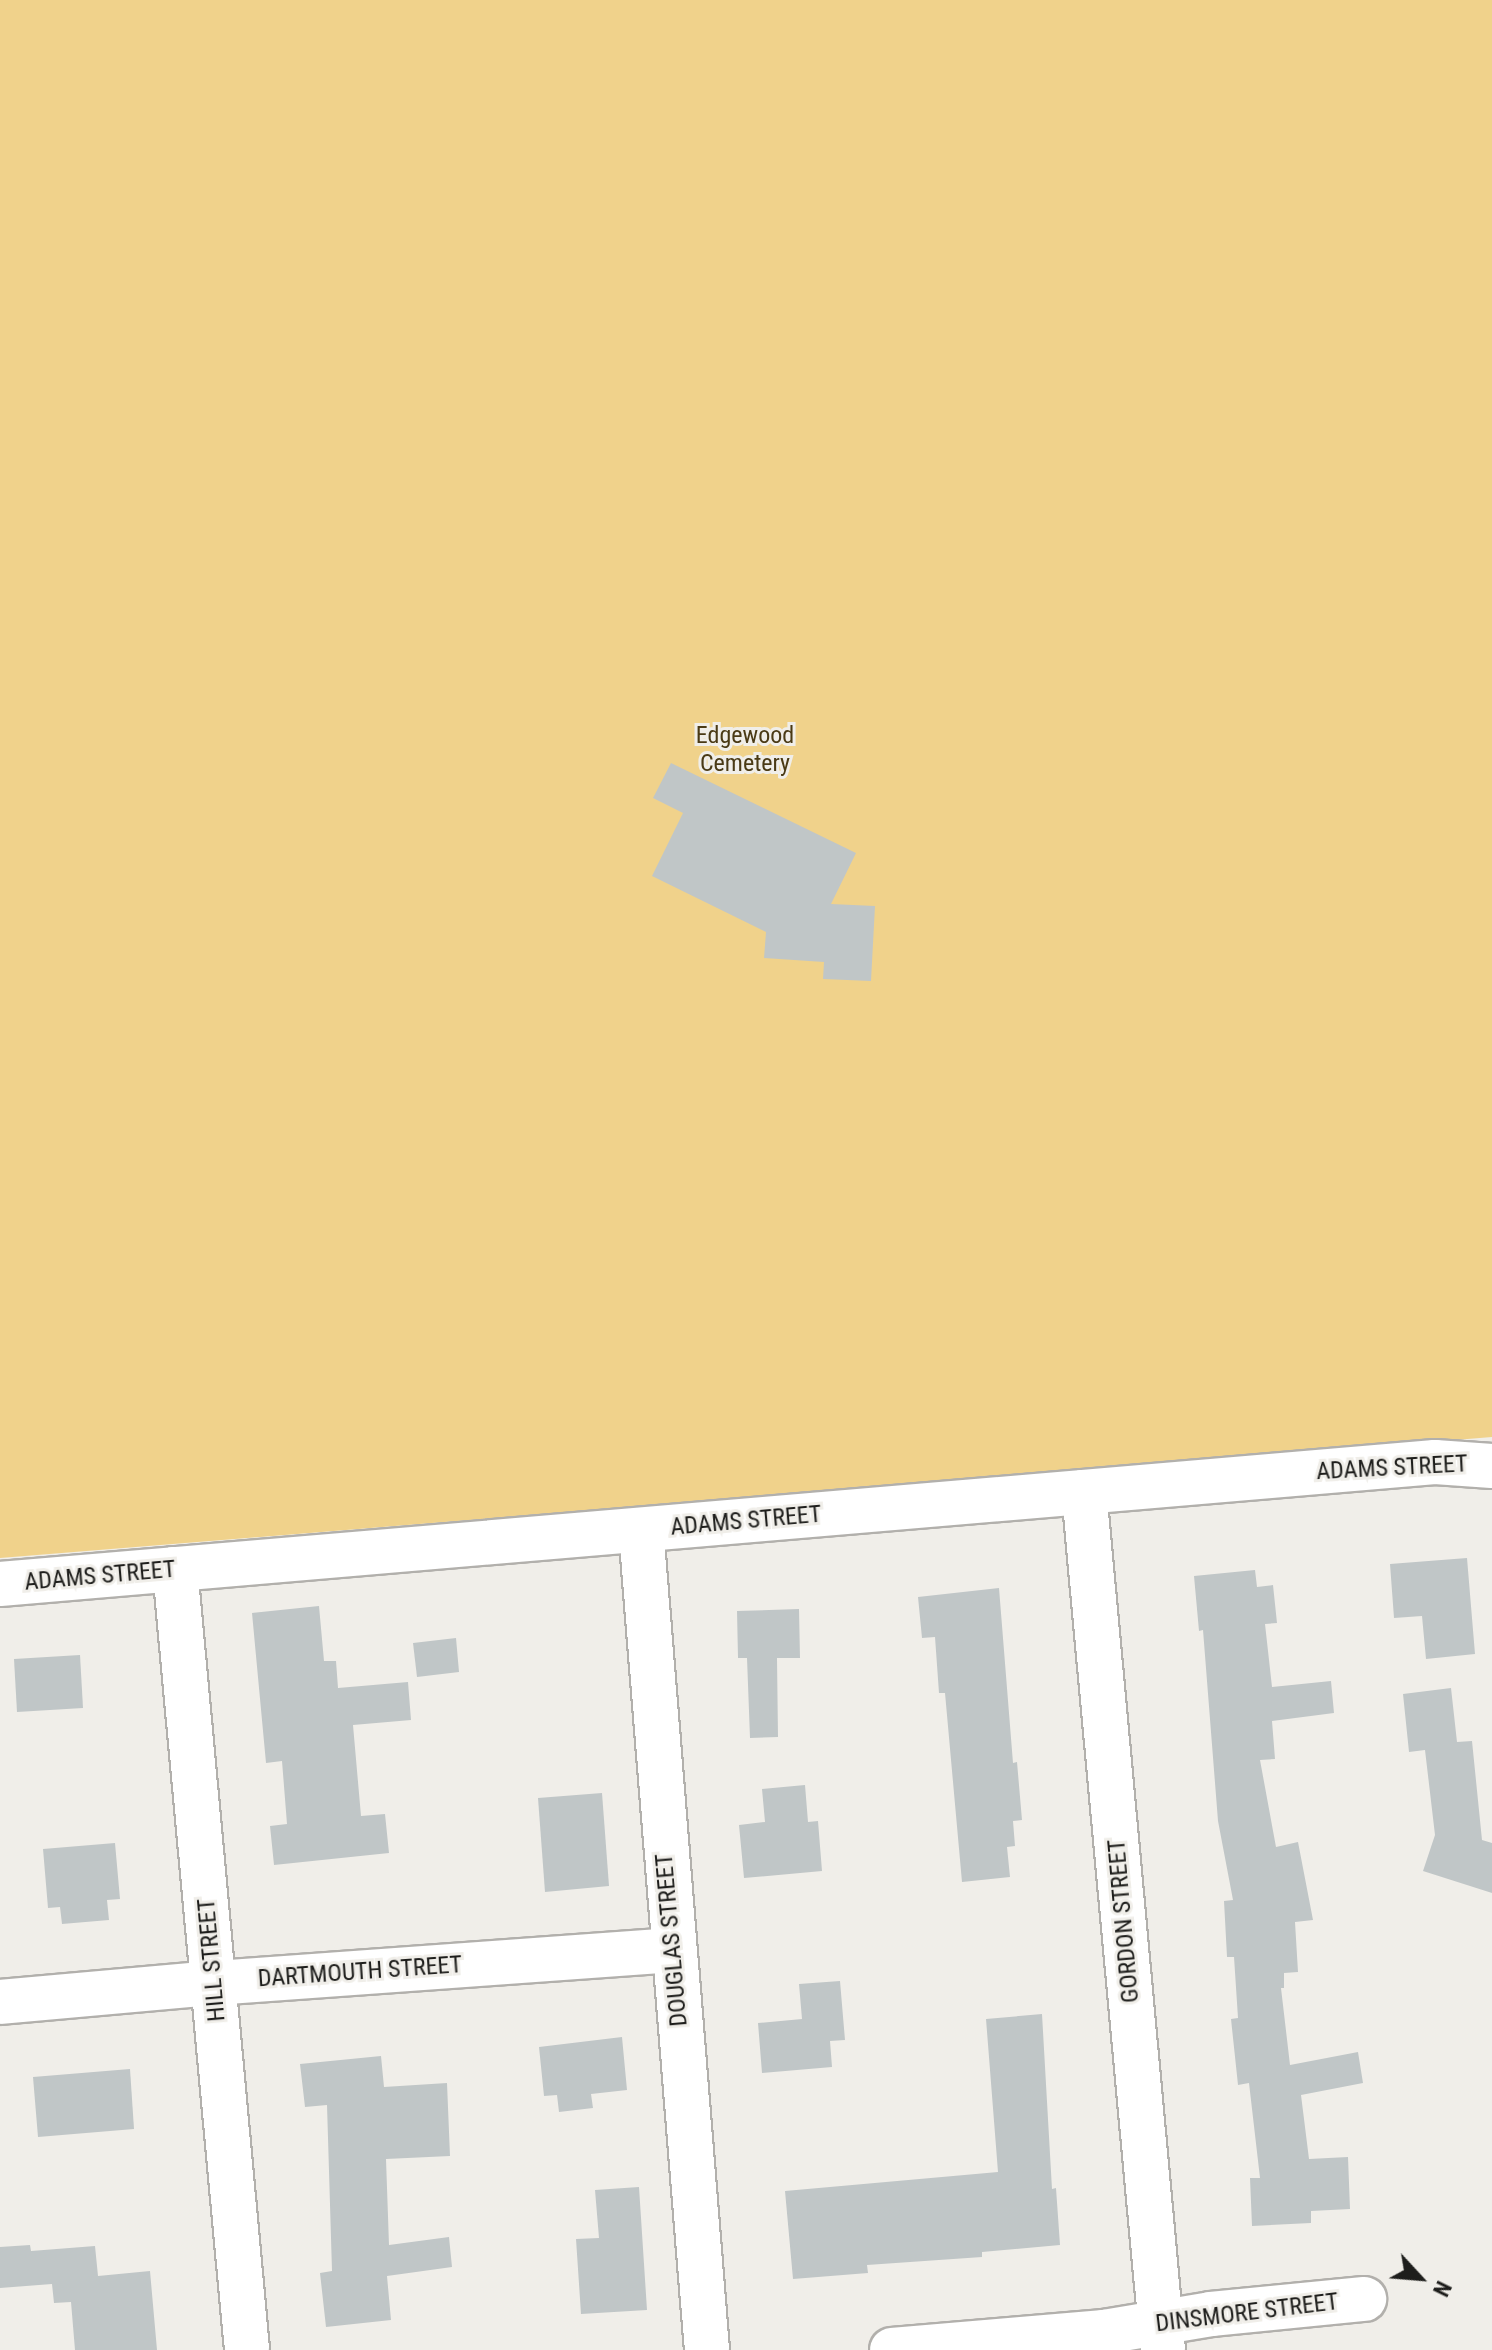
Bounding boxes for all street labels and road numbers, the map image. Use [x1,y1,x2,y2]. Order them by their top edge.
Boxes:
street label: ADAMS STREET [1316,1450,1468,1486]
street label: ADAMS STREET [669,1500,823,1542]
street label: ADAMS STREET [23,1555,177,1597]
street label: GORDON STREET [1103,1838,1145,2004]
street label: DOUGLAS STREET [650,1852,694,2028]
street label: HILL STREET [192,1897,232,2023]
street label: DARTMOUTH STREET [257,1950,463,1994]
street label: DINSMORE STREET [1154,2287,1340,2339]

